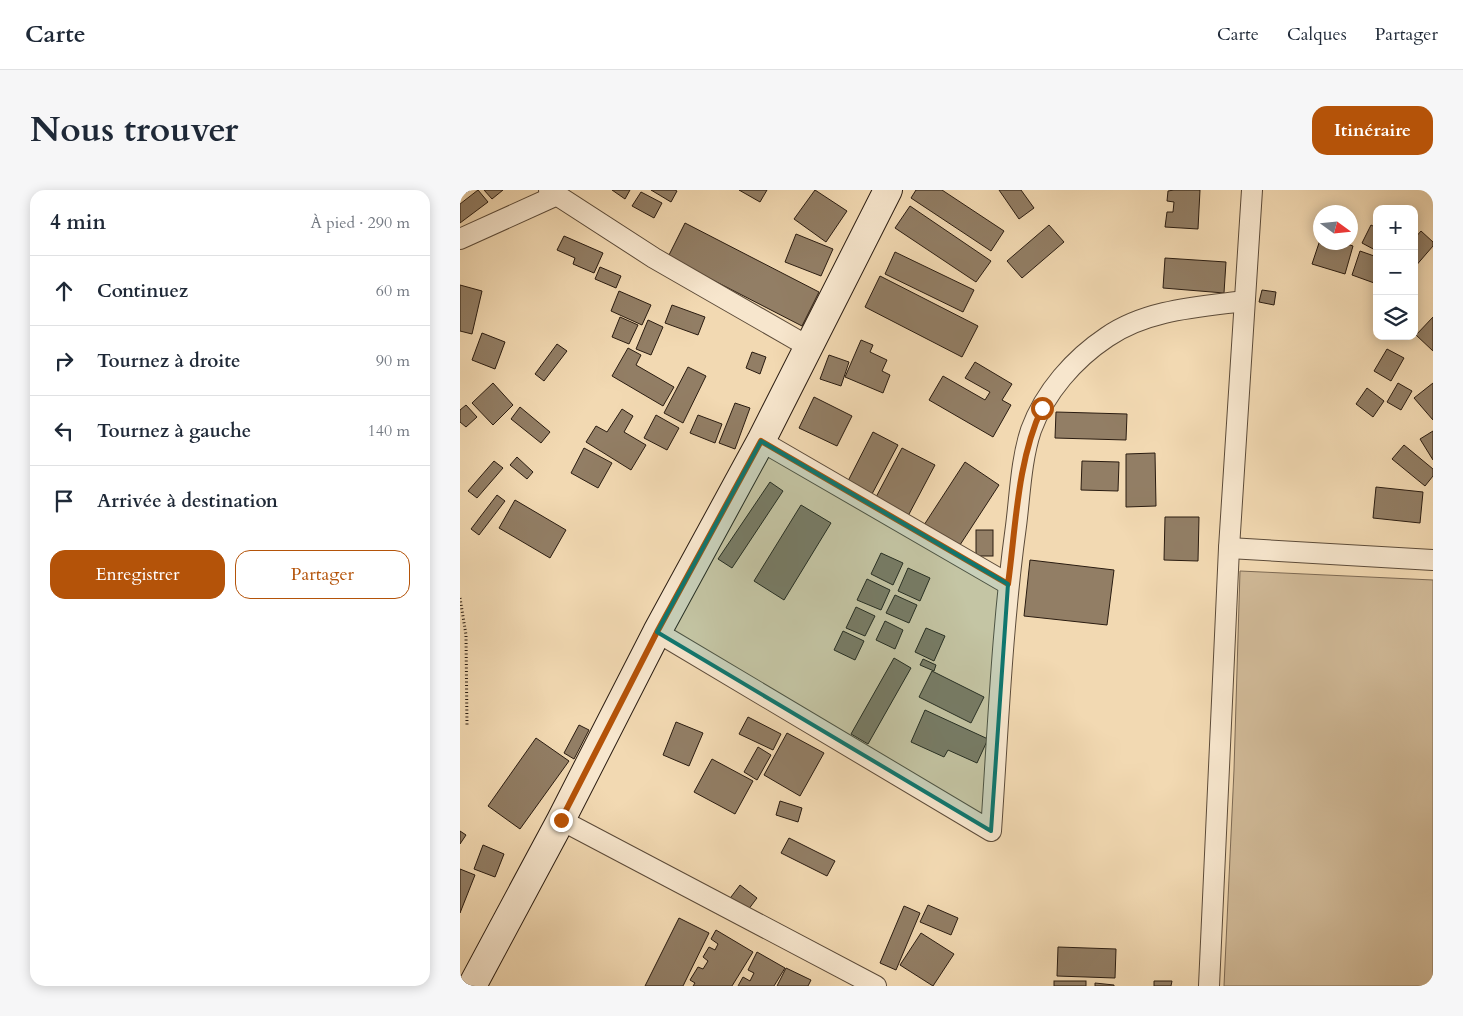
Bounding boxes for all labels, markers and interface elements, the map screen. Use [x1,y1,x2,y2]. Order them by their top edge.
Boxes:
text: Carte [25,18,86,51]
text: Carte [1217,22,1259,47]
text: Calques [1287,22,1347,47]
text: Partager [1375,22,1438,47]
text: Nous trouver [30,106,238,154]
button: Itinéraire [1312,106,1433,155]
north arrow [1313,205,1358,250]
map controls [1373,205,1418,340]
button: + [1373,205,1418,250]
text: 4 min [50,208,106,237]
text: À pied · 290 m [310,212,410,234]
button: − [1373,250,1418,295]
icon: ahead [50,277,78,305]
text: Continuez [97,278,188,304]
text: 60 m [376,280,410,302]
button: layers [1373,295,1418,340]
icon: right [50,347,78,375]
text: Tournez à droite [97,348,240,374]
text: 90 m [376,350,410,372]
route start [1031,397,1054,420]
icon: left [50,417,78,445]
text: Tournez à gauche [97,418,251,444]
text: 140 m [368,420,410,442]
icon: arrive [50,487,78,515]
text: Arrivée à destination [97,488,278,514]
button: Enregistrer [50,550,225,599]
button: Partager [235,550,410,599]
route end [550,809,573,832]

